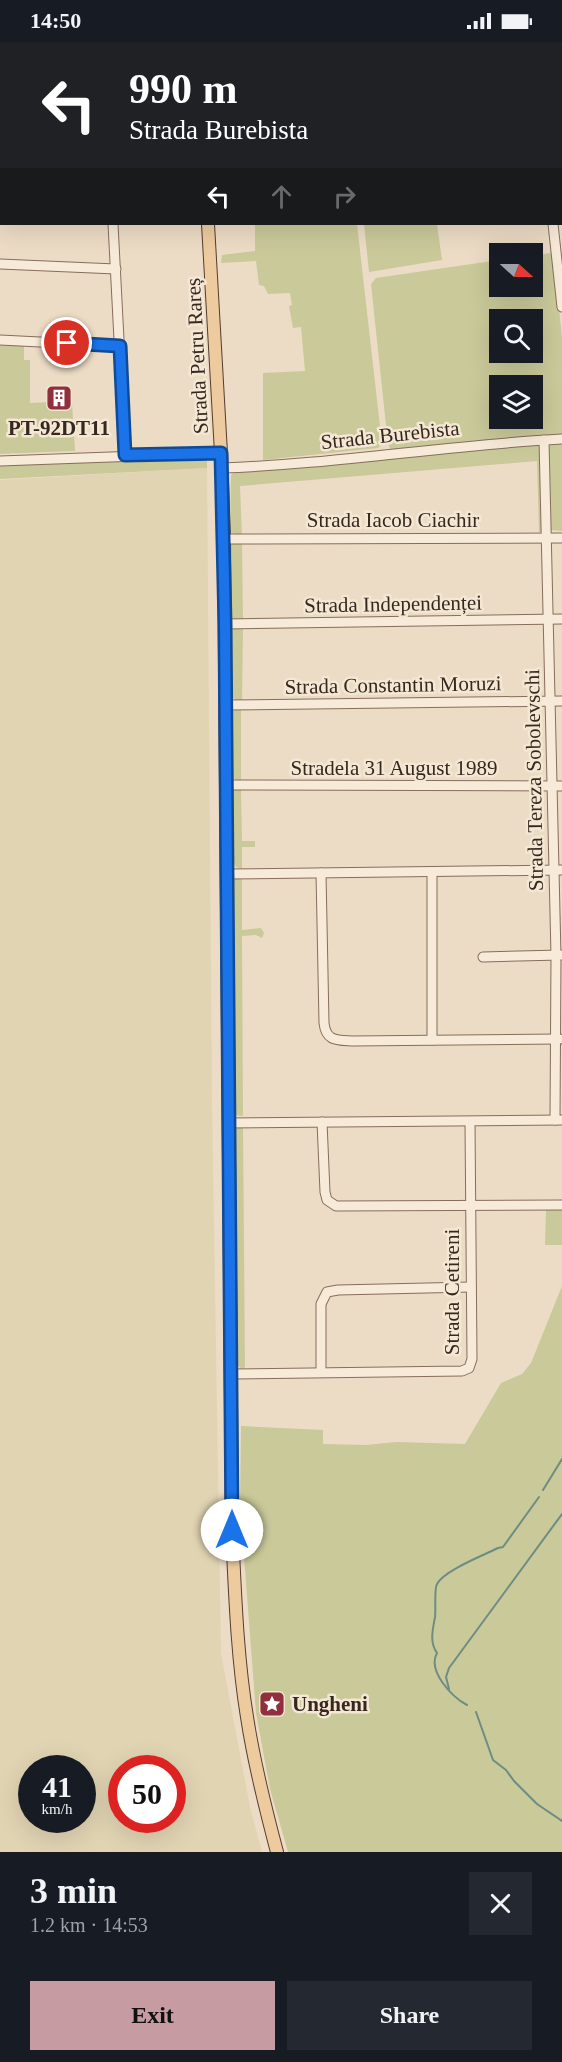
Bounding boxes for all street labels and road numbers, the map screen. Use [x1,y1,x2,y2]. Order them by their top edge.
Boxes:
street label: Strada Petru Rareș [181,277,213,435]
street label: Strada Burebista [319,416,461,454]
street label: Strada Iacob Ciachir [307,508,479,532]
street label: Strada Independenței [304,590,482,618]
street label: Strada Tereza Sobolevschi [520,669,548,891]
street label: Strada Constantin Moruzi [284,671,502,699]
street label: Stradela 31 August 1989 [290,756,498,780]
street label: Strada Cetireni [440,1229,464,1355]

